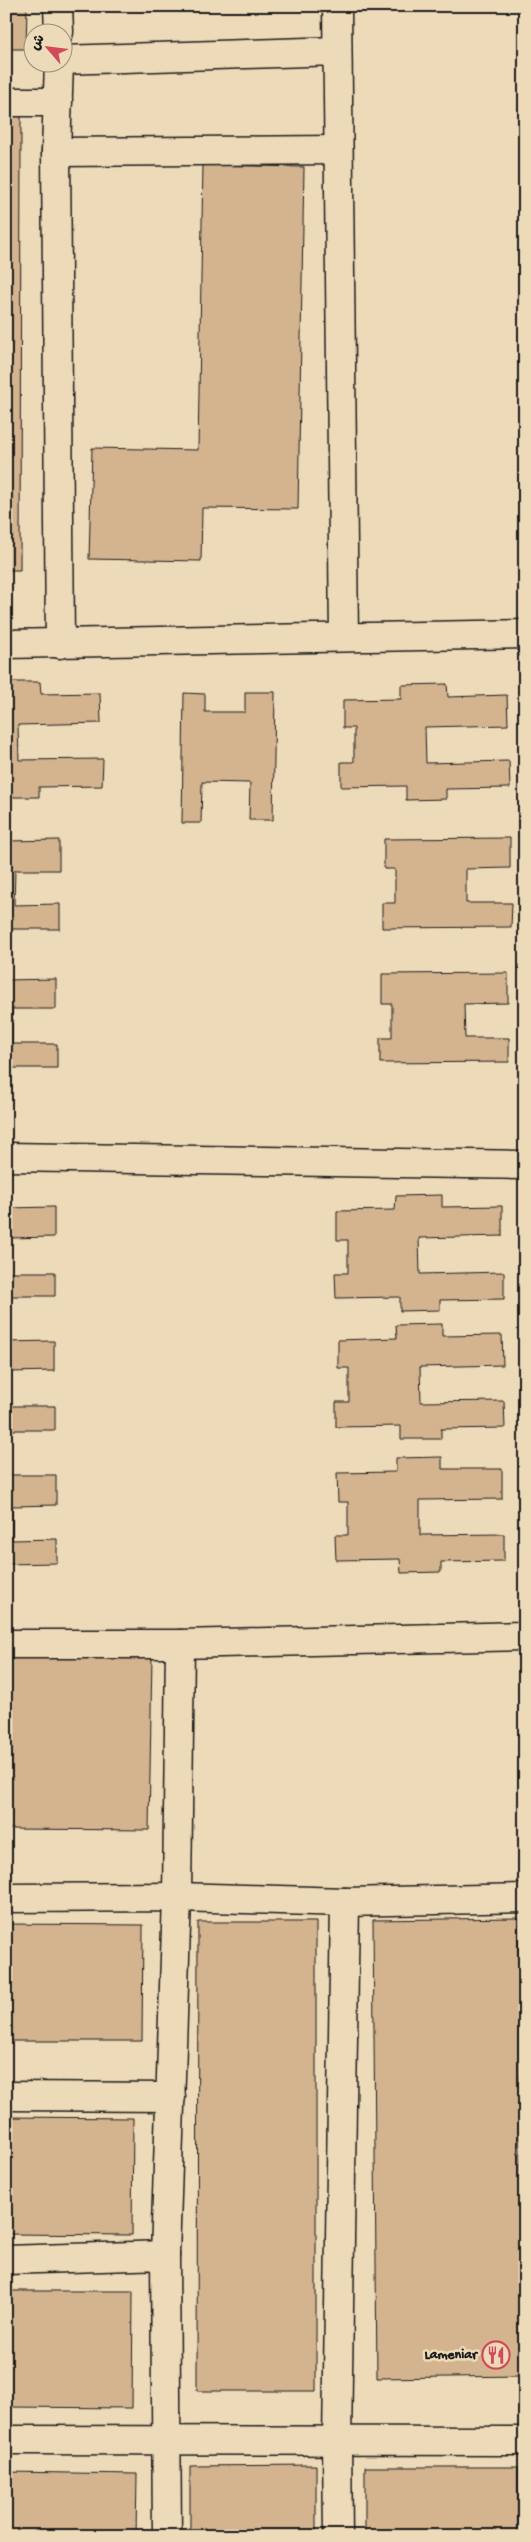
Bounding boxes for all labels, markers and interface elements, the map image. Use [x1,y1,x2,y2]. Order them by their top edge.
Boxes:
north arrow [22,22,72,72]
text: ش [28,32,50,54]
restaurant icon: Lameniar [481,2340,511,2370]
place label: Lameniar [425,2347,479,2364]

